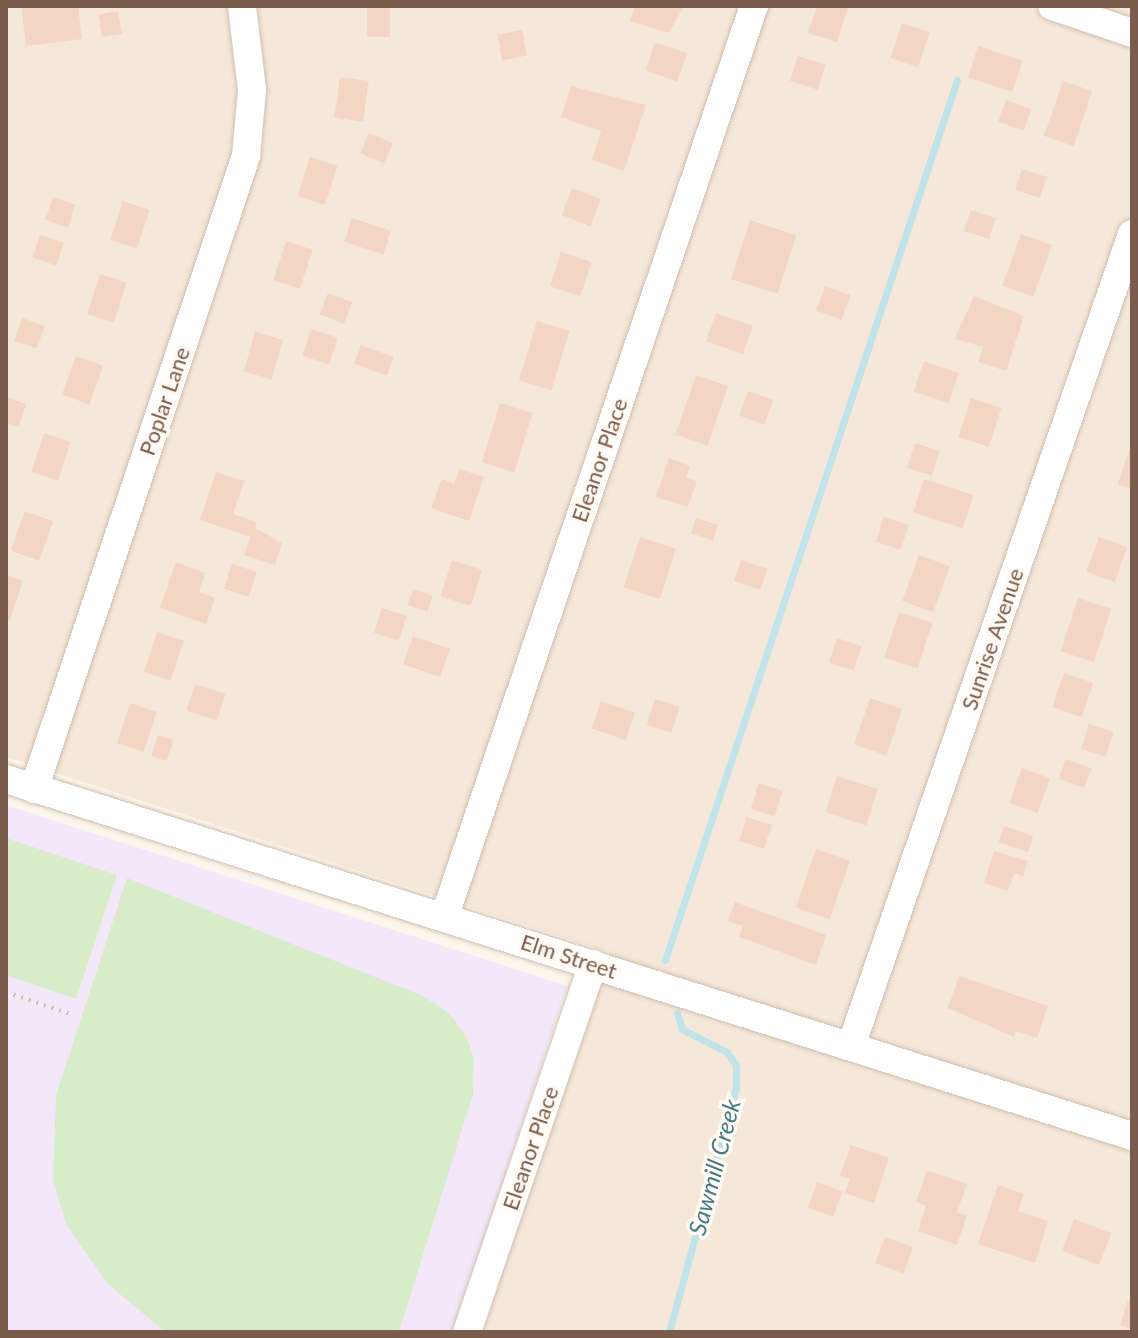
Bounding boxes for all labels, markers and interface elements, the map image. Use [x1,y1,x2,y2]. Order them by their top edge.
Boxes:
street label: Poplar Lane [133,343,195,459]
street label: Eleanor Place [565,394,633,526]
street label: Sunrise Avenue [955,564,1029,714]
street label: Elm Street [518,928,620,984]
street label: Eleanor Place [496,1082,564,1214]
water label: Sawmill Creek [682,1096,746,1238]

